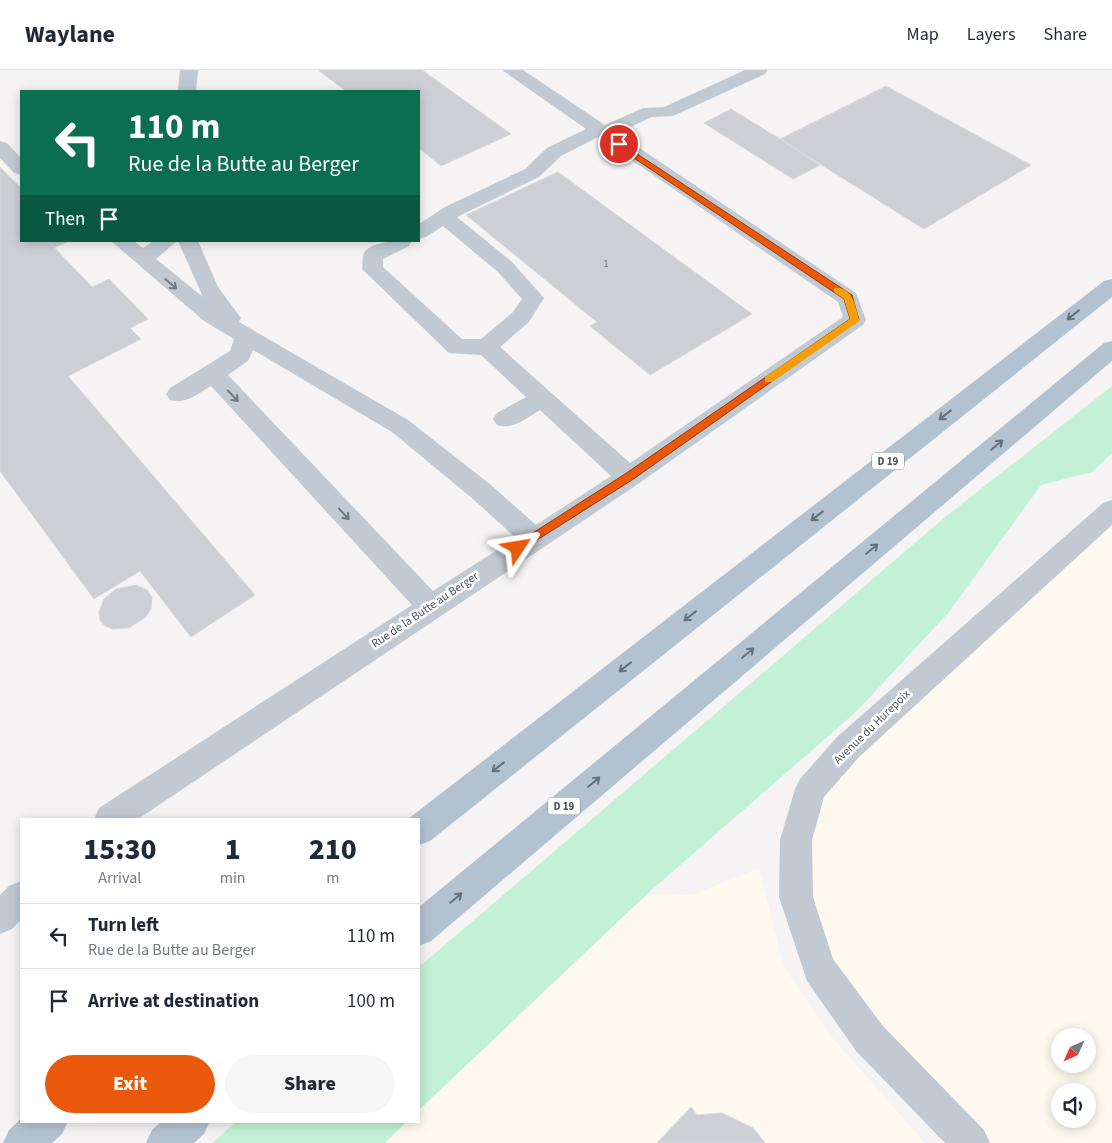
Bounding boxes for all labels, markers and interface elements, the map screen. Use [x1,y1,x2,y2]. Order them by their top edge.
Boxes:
text: Waylane [25,17,115,52]
text: Map [907,22,939,47]
text: Layers [967,22,1016,47]
text: Share [1044,22,1087,47]
text: 110 m [128,102,220,152]
icon: left [45,110,110,175]
pin [598,123,640,165]
icon: arrive [605,130,633,158]
text: Rue de la Butte au Berger [128,148,359,180]
icon: arrive [95,205,123,233]
text: Then [45,206,85,233]
house number: 1 [604,257,609,271]
one-way arrow [165,278,178,290]
one-way arrow [1067,310,1080,321]
one-way arrow [227,389,239,402]
one-way arrow [939,410,952,421]
one-way arrow [991,439,1004,450]
road number: D 19 [872,452,904,470]
one-way arrow [338,508,350,521]
one-way arrow [811,510,824,521]
position arrow [491,521,543,573]
one-way arrow [866,543,879,554]
street label: Rue de la Butte au Berger [368,567,483,652]
one-way arrow [683,611,697,621]
one-way arrow [741,647,754,658]
one-way arrow [619,661,632,672]
street label: Avenue du Hurepoix [830,685,915,768]
one-way arrow [491,762,504,773]
one-way arrow [587,776,600,787]
road number: D 19 [548,798,580,814]
text: 15:30 [83,828,157,871]
text: 1 [225,828,241,871]
text: 210 [309,828,357,871]
text: Arrival [98,867,141,889]
text: min [220,867,246,889]
text: m [326,867,339,889]
one-way arrow [449,892,462,903]
text: Turn left [88,912,159,939]
icon: left [45,922,73,950]
text: 110 m [347,923,395,950]
text: Rue de la Butte au Berger [88,939,256,961]
icon: arrive [45,987,73,1015]
text: Arrive at destination [88,988,259,1015]
text: 100 m [347,988,395,1015]
north arrow [1051,1028,1096,1072]
map controls [1051,1028,1096,1128]
button: Exit [45,1055,215,1113]
button: Share [225,1055,395,1113]
button: sound [1051,1083,1096,1128]

